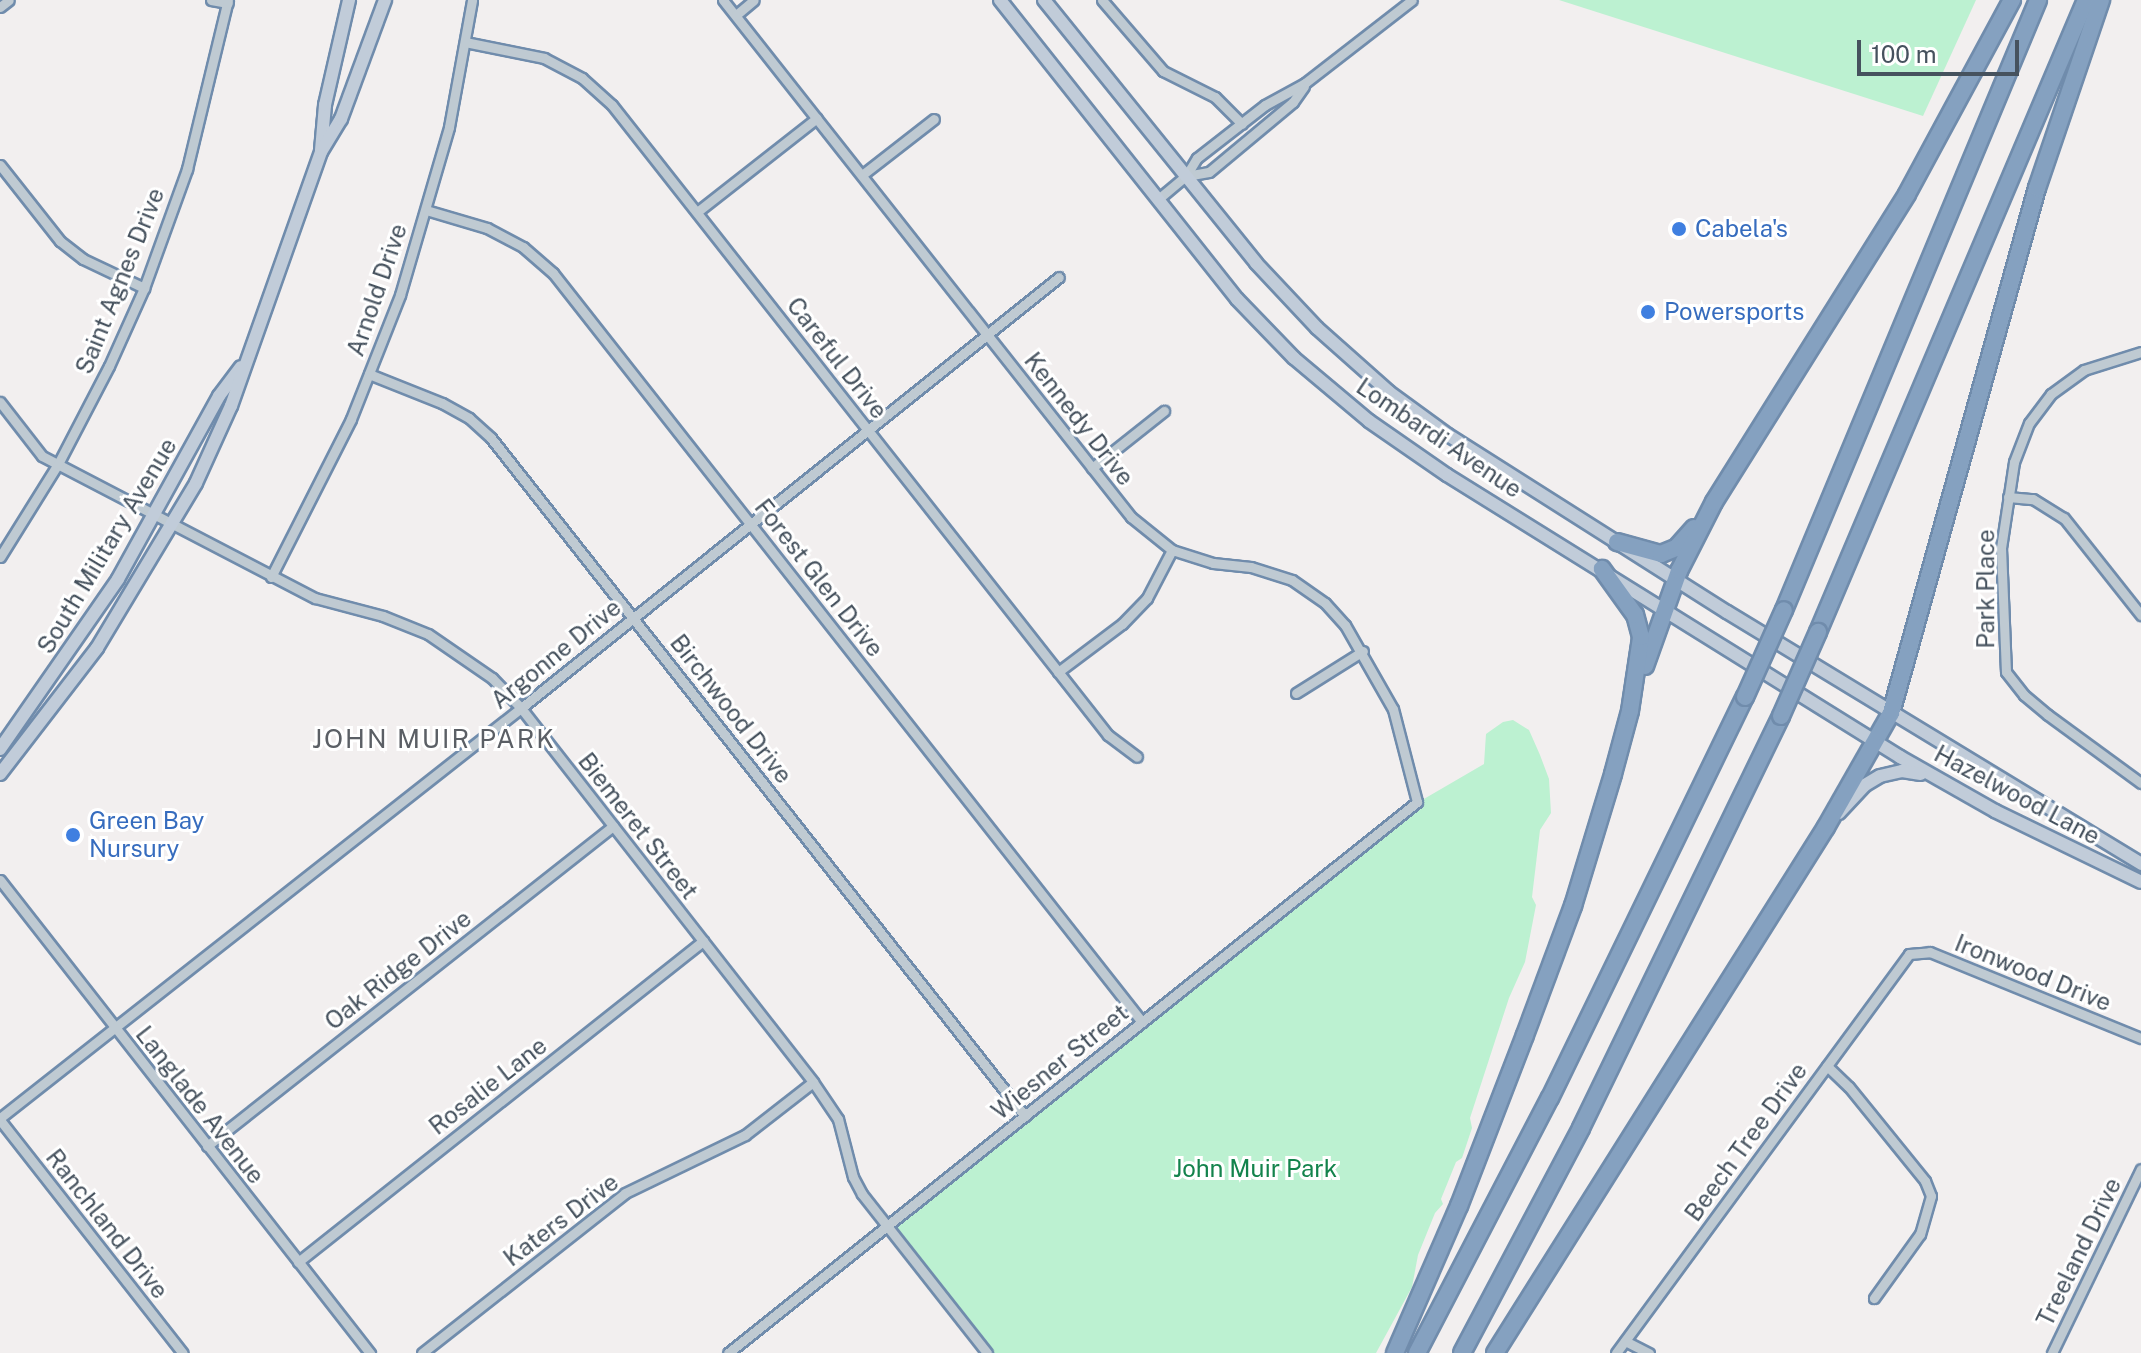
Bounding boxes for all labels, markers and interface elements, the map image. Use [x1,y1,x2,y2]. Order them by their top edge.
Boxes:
scale bar [1861,24,2023,74]
text: 100 m [1871,40,1937,68]
street label: Saint Agnes Drive [70,184,170,378]
place label: Cabela's [1695,215,1788,243]
street label: Arnold Drive [341,220,413,360]
marker: Cabela's [1670,220,1688,238]
street label: Careful Drive [781,292,893,424]
place label: Powersports [1664,298,1804,326]
marker: Powersports [1639,303,1657,321]
street label: Kennedy Drive [1018,347,1140,491]
street label: Lombardi Avenue [1351,372,1527,504]
street label: South Military Avenue [31,433,183,659]
street label: Forest Glen Drive [748,493,890,663]
street label: Park Place [1972,529,2000,649]
street label: Argonne Drive [485,593,627,715]
street label: Birchwood Drive [664,629,798,789]
district label: JOHN MUIR PARK [312,723,556,755]
street label: Hazelwood Lane [1929,739,2105,851]
street label: Biemeret Street [572,747,704,905]
place label: Green Bay Nursury [89,807,204,863]
marker: Green Bay Nursury [64,826,82,844]
street label: Oak Ridge Drive [319,904,477,1036]
street label: Ironwood Drive [1951,929,2115,1017]
street label: Wiesner Street [986,998,1134,1126]
street label: Langlade Avenue [130,1020,270,1190]
street label: Rosalie Lane [423,1031,553,1141]
street label: Beech Tree Drive [1679,1057,1813,1227]
street label: Ranchland Drive [40,1144,174,1304]
park label: John Muir Park [1173,1155,1337,1183]
street label: Katers Drive [498,1168,624,1272]
street label: Treeland Drive [2031,1173,2127,1331]

